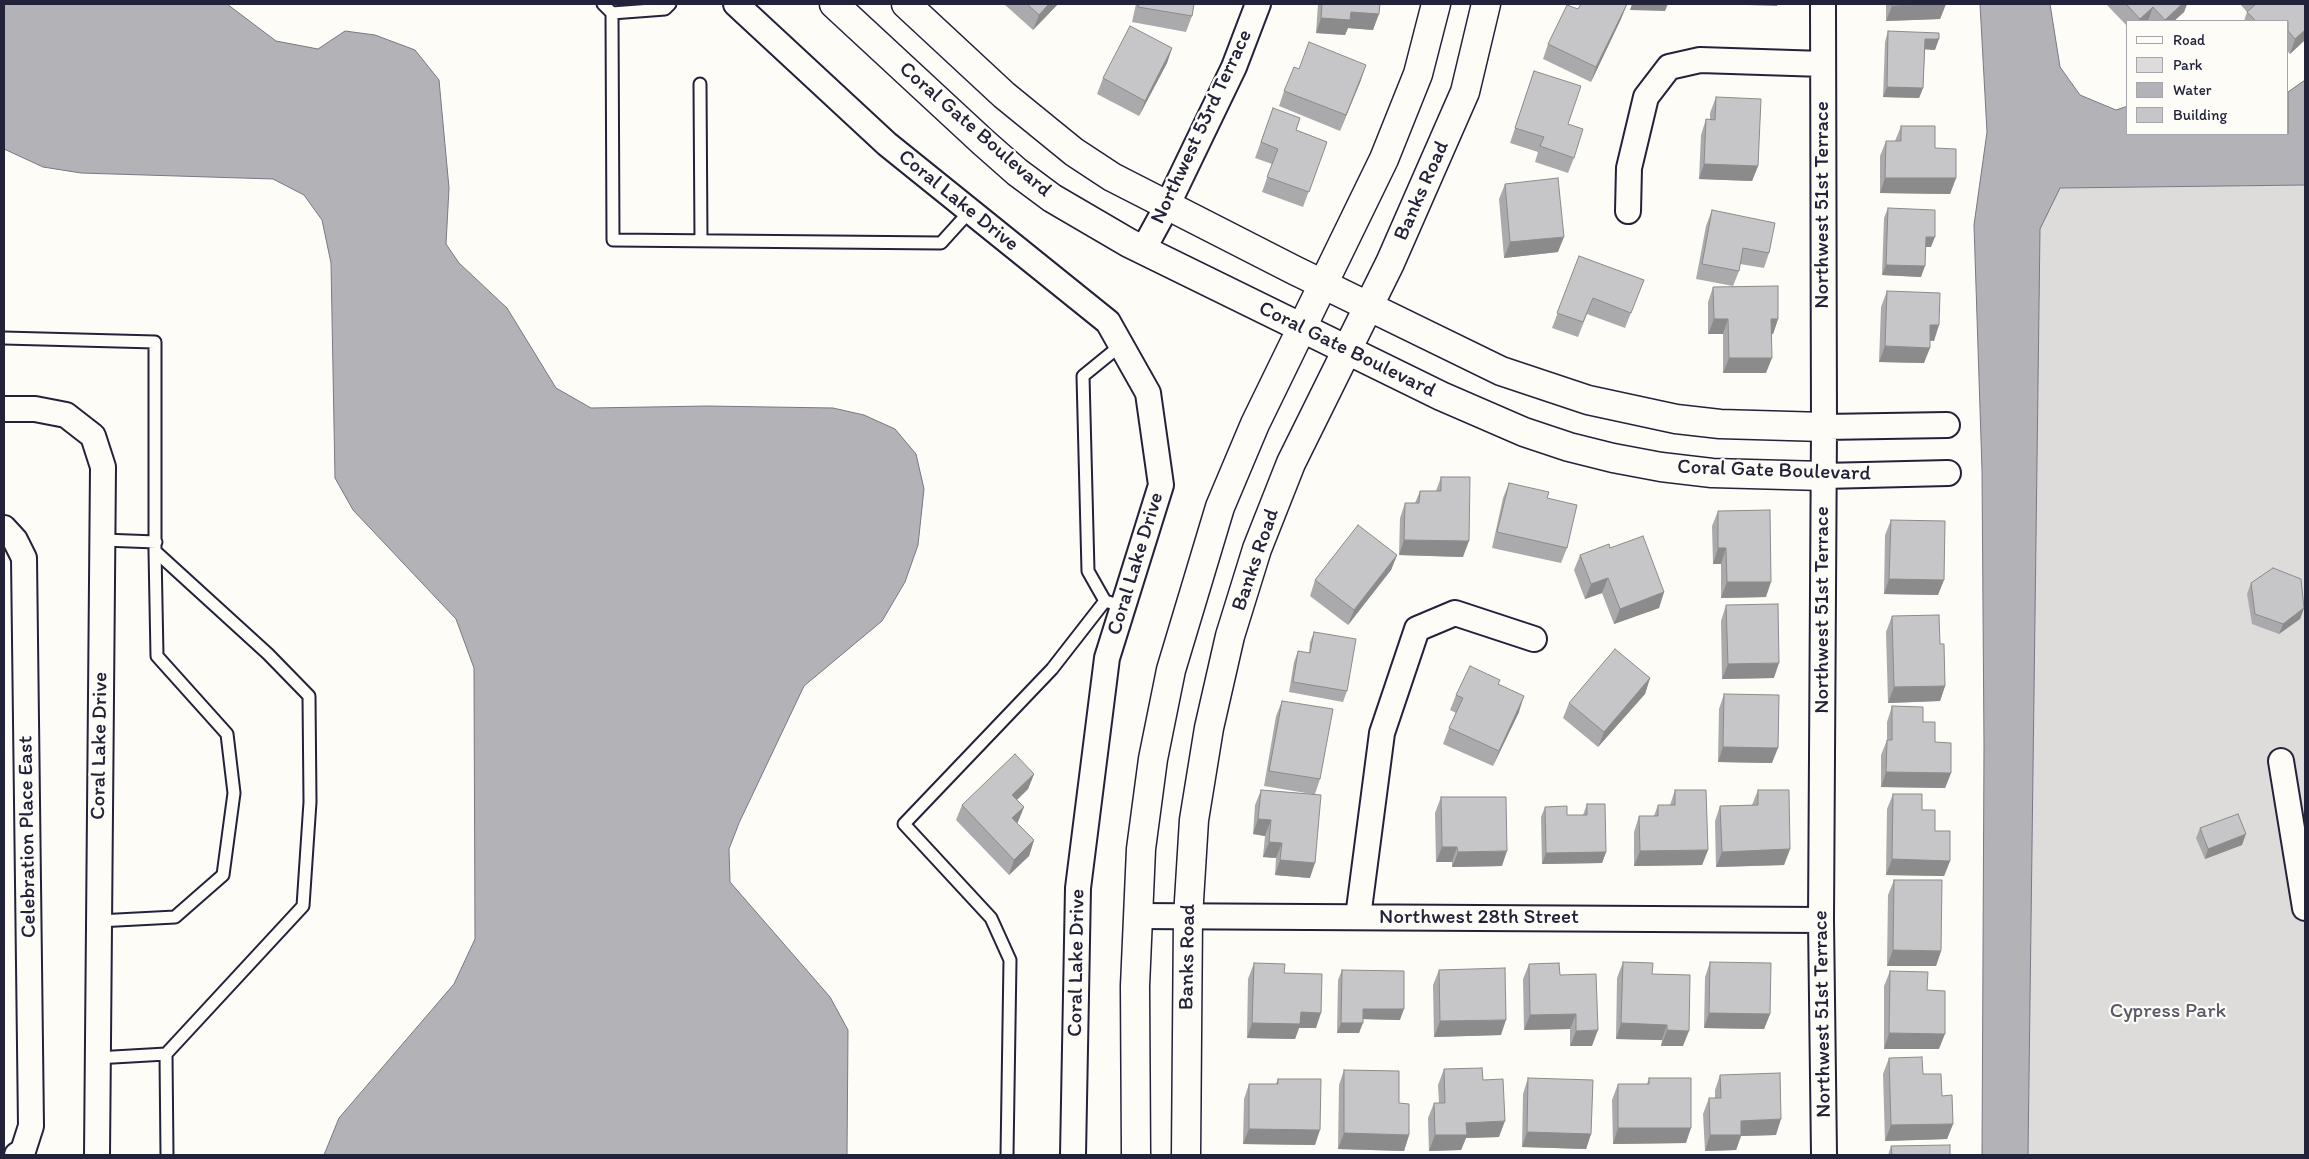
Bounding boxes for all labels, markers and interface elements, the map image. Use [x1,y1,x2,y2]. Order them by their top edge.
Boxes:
legend [2126,20,2289,135]
street label: Northwest 53rd Terrace [1146,26,1258,228]
text: Road [2173,31,2205,49]
text: Park [2173,56,2203,74]
street label: Coral Gate Boulevard [894,57,1056,203]
text: Water [2173,81,2211,99]
street label: Northwest 51st Terrace [1810,101,1836,309]
text: Building [2173,106,2227,124]
street label: Banks Road [1389,137,1455,245]
street label: Coral Lake Drive [893,145,1023,257]
street label: Coral Gate Boulevard [1254,296,1440,404]
street label: Coral Gate Boulevard [1677,455,1871,487]
street label: Coral Lake Drive [1102,490,1170,638]
street label: Banks Road [1227,506,1285,614]
street label: Northwest 51st Terrace [1810,506,1836,714]
street label: Coral Lake Drive [86,672,114,820]
street label: Celebration Place East [14,736,42,938]
street label: Coral Lake Drive [1063,889,1091,1037]
street label: Banks Road [1174,904,1202,1010]
street label: Northwest 28th Street [1379,905,1579,931]
street label: Northwest 51st Terrace [1809,910,1837,1118]
park label: Cypress Park [2110,999,2226,1025]

